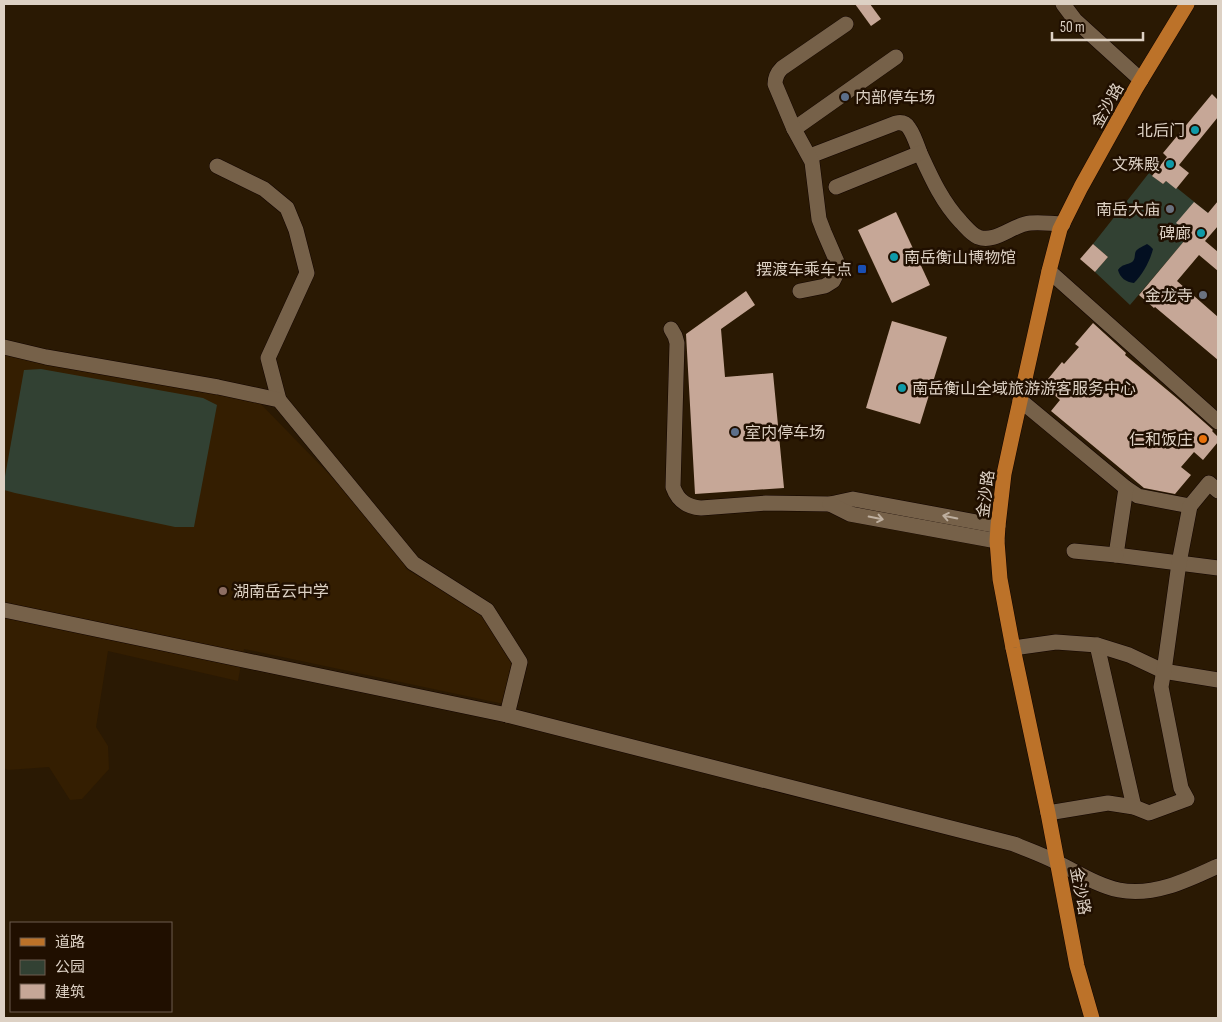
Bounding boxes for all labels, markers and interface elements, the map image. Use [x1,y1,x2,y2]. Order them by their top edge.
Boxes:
scale bar [1052,10,1143,42]
text: 50 m [1060,18,1085,37]
street label: 金沙路 [1088,80,1128,131]
place label: 内部停车场 [855,89,935,108]
marker: 内部停车场 [839,91,851,103]
place label: 北后门 [1137,122,1185,141]
marker: 北后门 [1189,124,1201,136]
place label: 文殊殿 [1112,156,1160,175]
marker: 文殊殿 [1164,158,1176,170]
place label: 南岳大庙 [1096,201,1160,220]
marker: 南岳大庙 [1164,203,1176,215]
place label: 碑廊 [1159,225,1191,244]
marker: 碑廊 [1195,227,1207,239]
place label: 南岳衡山博物馆 [904,249,1016,268]
marker: 南岳衡山博物馆 [888,251,900,263]
place label: 摆渡车乘车点 [756,261,852,280]
marker: 摆渡车乘车点 [856,263,868,275]
place label: 金龙寺 [1145,287,1193,306]
marker: 金龙寺 [1197,289,1209,301]
place label: 南岳衡山全域旅游游客服务中心 [912,380,1136,399]
marker: 南岳衡山全域旅游游客服务中心 [896,382,908,394]
place label: 室内停车场 [745,424,825,443]
marker: 室内停车场 [729,426,741,438]
place label: 仁和饭庄 [1129,431,1193,450]
marker: 仁和饭庄 [1197,433,1209,445]
street label: 金沙路 [974,469,999,519]
one-way arrow [943,512,959,522]
one-way arrow [868,514,884,524]
place label: 湖南岳云中学 [233,583,329,602]
marker: 湖南岳云中学 [217,585,229,597]
street label: 金沙路 [1066,866,1093,917]
legend [10,922,172,1012]
text: 道路 [55,933,85,952]
text: 公园 [55,958,85,977]
text: 建筑 [55,983,85,1002]

